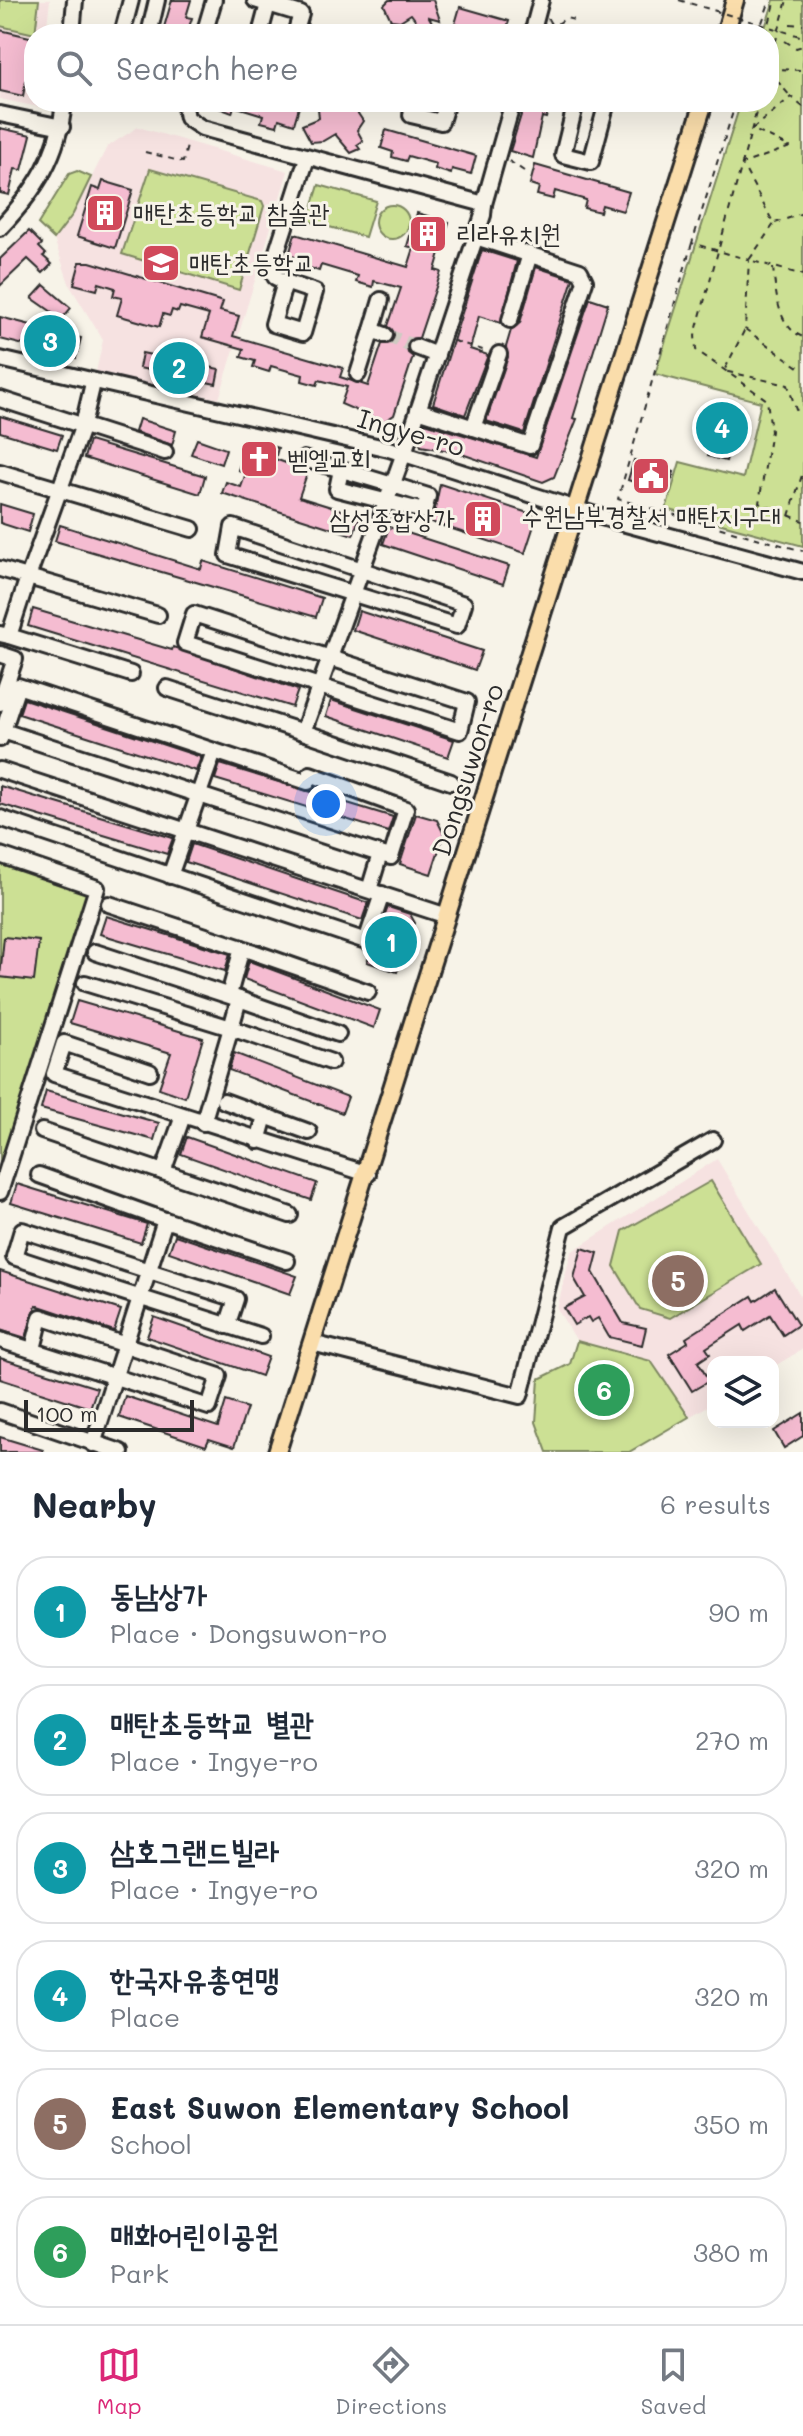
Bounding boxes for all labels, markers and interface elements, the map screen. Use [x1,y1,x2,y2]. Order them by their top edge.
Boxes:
search box [24,24,779,112]
icon: search [52,46,96,90]
text: Search here [116,48,299,88]
building icon: 매탄초등학교 참솔관 [84,192,126,234]
place label: 매탄초등학교 참솔관 [133,195,330,229]
building icon: 리라유치원 [407,213,449,255]
place label: 리라유치원 [456,216,561,250]
school or university icon: 매탄초등학교 [140,242,182,284]
place label: 매탄초등학교 [189,245,315,279]
pin: 3 [24,311,76,371]
pin: 2 [153,338,205,398]
pin: 4 [696,398,748,458]
street label: Ingye-ro [354,401,469,464]
church icon: 벧엘교회 [238,438,280,480]
place label: 벧엘교회 [287,441,371,475]
public building icon: 수원남부경찰서 매탄지구대 [630,455,672,497]
building icon: 삼성종합상가 [462,498,504,540]
place label: 수원남부경찰서 매탄지구대 [521,498,781,532]
place label: 삼성종합상가 [329,501,455,535]
street label: Dongsuwon-ro [423,679,511,860]
your location [306,784,346,824]
pin: 1 [365,912,417,972]
pin: 5 [652,1251,704,1311]
map controls [707,1356,779,1428]
button: layers [707,1356,779,1428]
pin: 6 [578,1360,630,1420]
scale bar [24,1396,194,1432]
text: 100 m [36,1399,98,1428]
text: Nearby [32,1482,157,1527]
text: 6 results [660,1487,771,1521]
text: 동남상가 [110,1574,207,1614]
text: 1 [54,1595,66,1629]
text: 90 m [709,1595,769,1629]
text: Place · Dongsuwon-ro [110,1616,387,1650]
text: 매탄초등학교 별관 [110,1702,314,1742]
text: 2 [53,1723,67,1757]
text: 270 m [695,1723,769,1757]
text: Place · Ingye-ro [110,1744,318,1778]
text: 삼호그랜드빌라 [110,1830,279,1870]
text: 3 [52,1851,68,1885]
text: 320 m [694,1851,769,1885]
text: Place · Ingye-ro [110,1872,318,1906]
text: 한국자유총연맹 [110,1958,279,1998]
text: 4 [52,1979,68,2013]
text: 320 m [694,1979,769,2013]
text: Place [110,2000,180,2034]
text: East Suwon Elementary School [110,2087,569,2127]
text: 5 [52,2107,68,2141]
text: 350 m [694,2107,769,2141]
text: School [110,2127,192,2161]
text: 매화어린이공원 [110,2214,279,2254]
text: 6 [52,2235,68,2269]
text: 380 m [693,2235,769,2269]
text: Park [110,2256,169,2290]
tab: Map [97,2343,142,2420]
tab: Directions [335,2343,447,2420]
tab: Saved [641,2343,706,2420]

